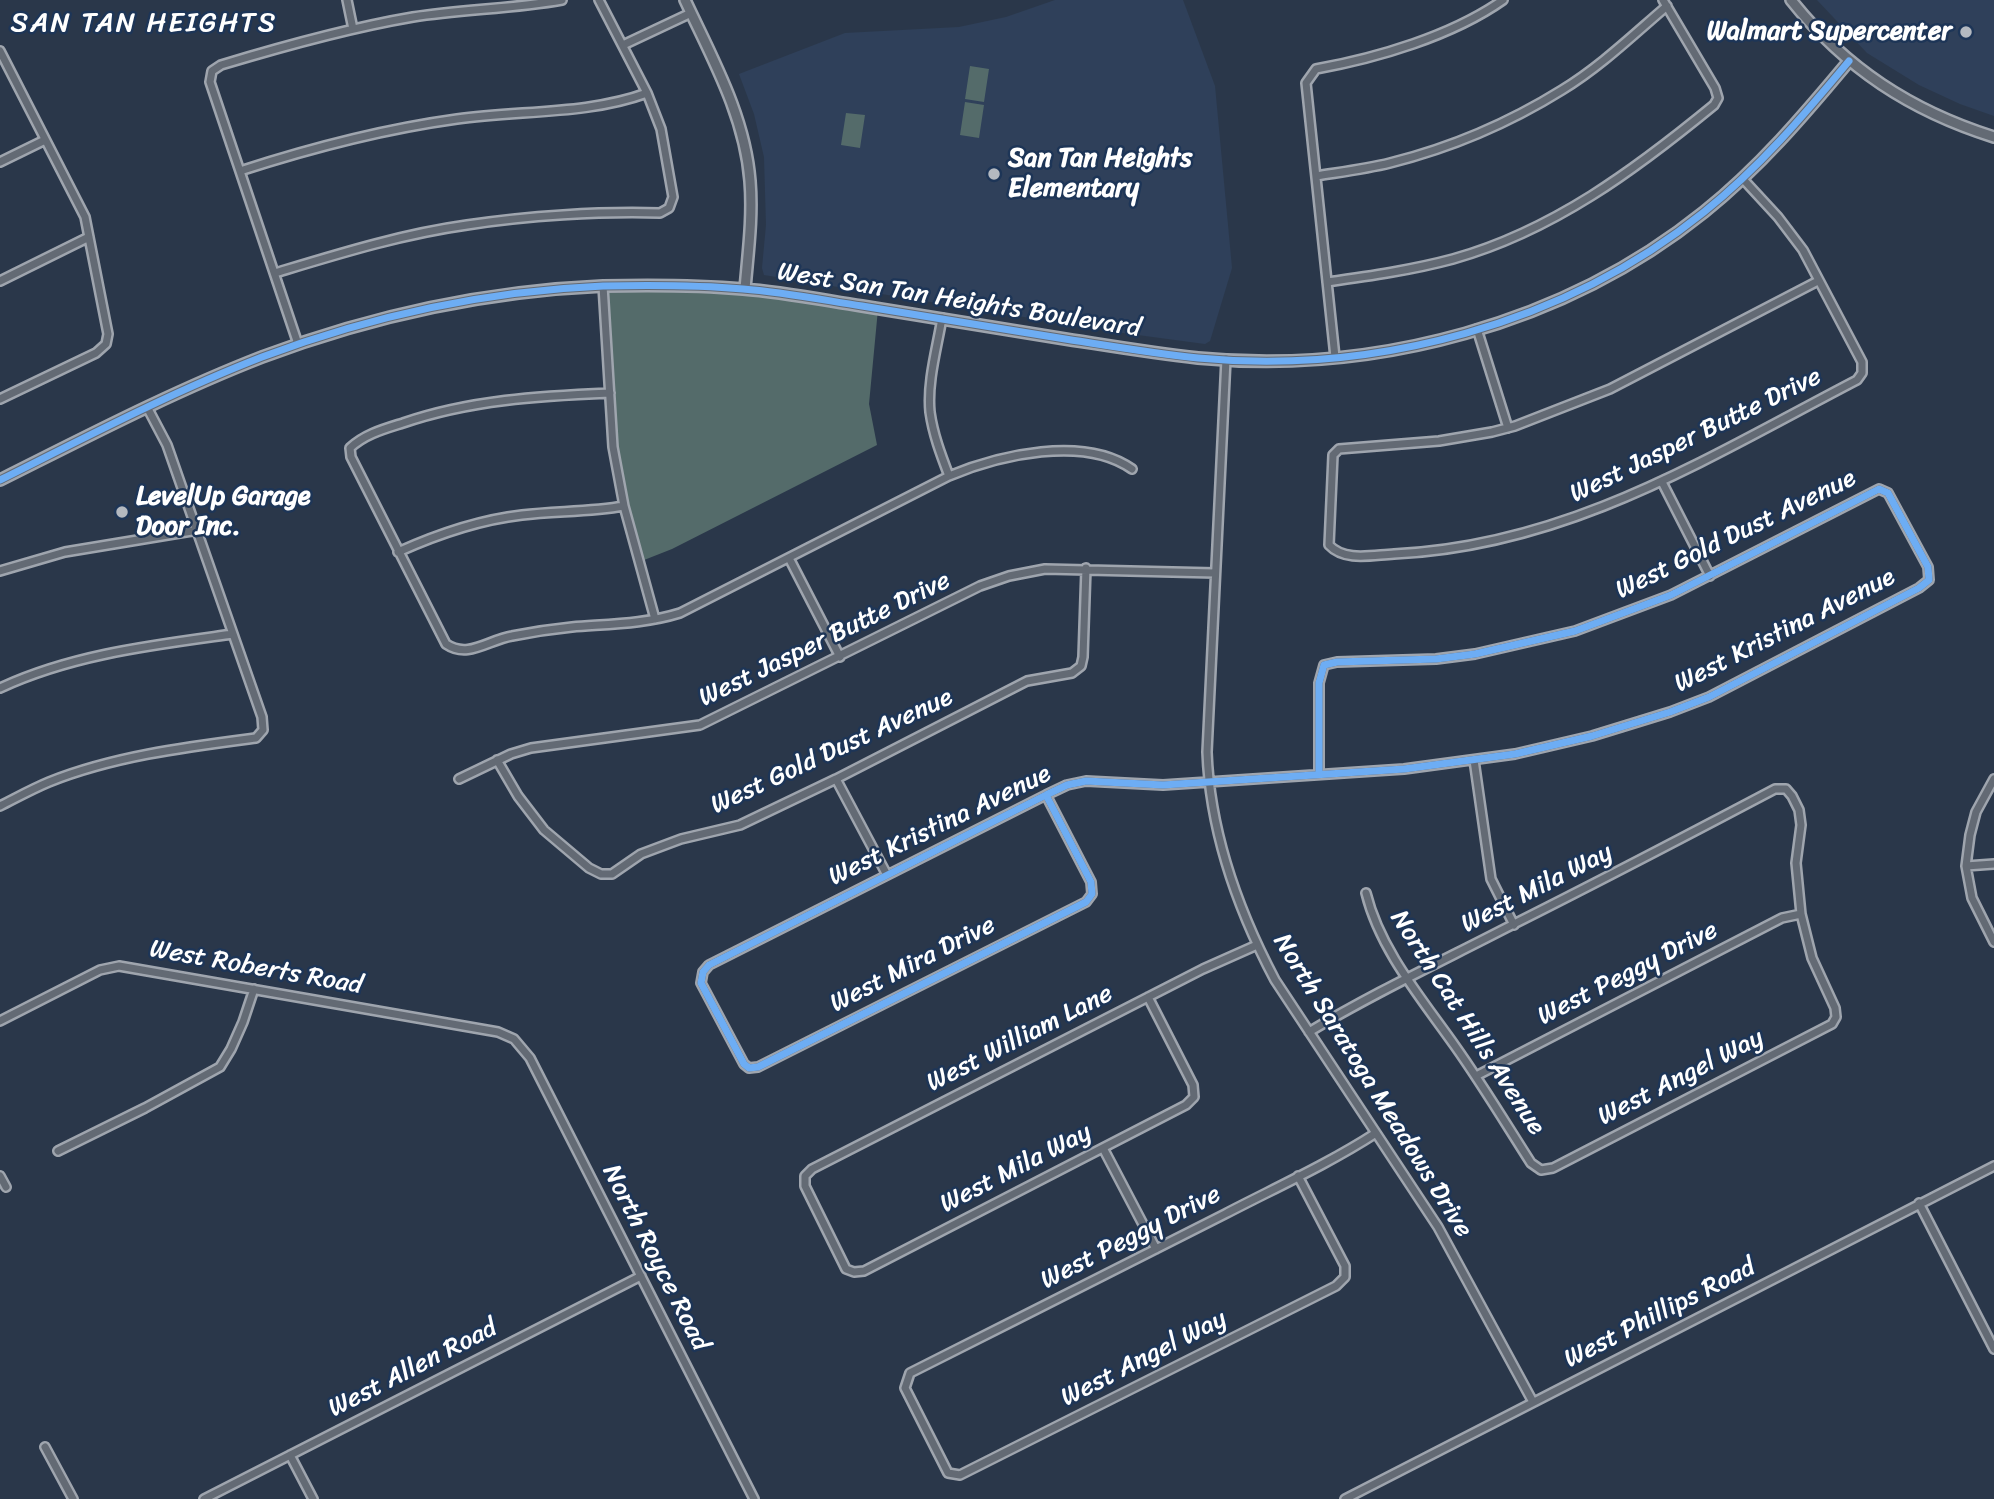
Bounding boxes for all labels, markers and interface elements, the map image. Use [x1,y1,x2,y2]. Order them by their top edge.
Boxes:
district label: SAN TAN HEIGHTS [13,7,275,41]
place label: Walmart Supercenter [1707,16,1952,48]
marker: Walmart Supercenter [1958,24,1974,40]
place label: San Tan Heights Elementary [1008,143,1192,204]
marker: San Tan Heights Elementary [986,166,1002,182]
street label: West San Tan Heights Boulevard [775,257,1143,345]
street label: West Jasper Butte Drive [1565,361,1827,511]
street label: West Gold Dust Avenue [1611,463,1861,607]
place label: LevelUp Garage Door Inc. [136,481,311,542]
marker: LevelUp Garage Door Inc. [114,504,130,520]
street label: West Kristina Avenue [1669,562,1901,700]
street label: West Jasper Butte Drive [694,565,956,715]
street label: West Gold Dust Avenue [706,682,958,822]
street label: West Kristina Avenue [824,759,1056,893]
street label: West Mila Way [1456,837,1618,941]
street label: North Cat Hills Avenue [1383,905,1551,1141]
street label: West Mira Drive [825,910,1001,1020]
street label: West Peggy Drive [1533,915,1723,1033]
street label: North Saratoga Meadows Drive [1265,928,1479,1244]
street label: West Roberts Road [147,934,365,1002]
street label: West William Lane [922,979,1118,1099]
street label: West Angel Way [1593,1023,1769,1133]
street label: West Mila Way [935,1117,1097,1221]
street label: North Royce Road [595,1160,715,1356]
street label: West Peggy Drive [1036,1179,1226,1297]
street label: West Phillips Road [1559,1252,1761,1376]
street label: West Angel Way [1056,1304,1232,1414]
street label: West Allen Road [323,1313,503,1425]

